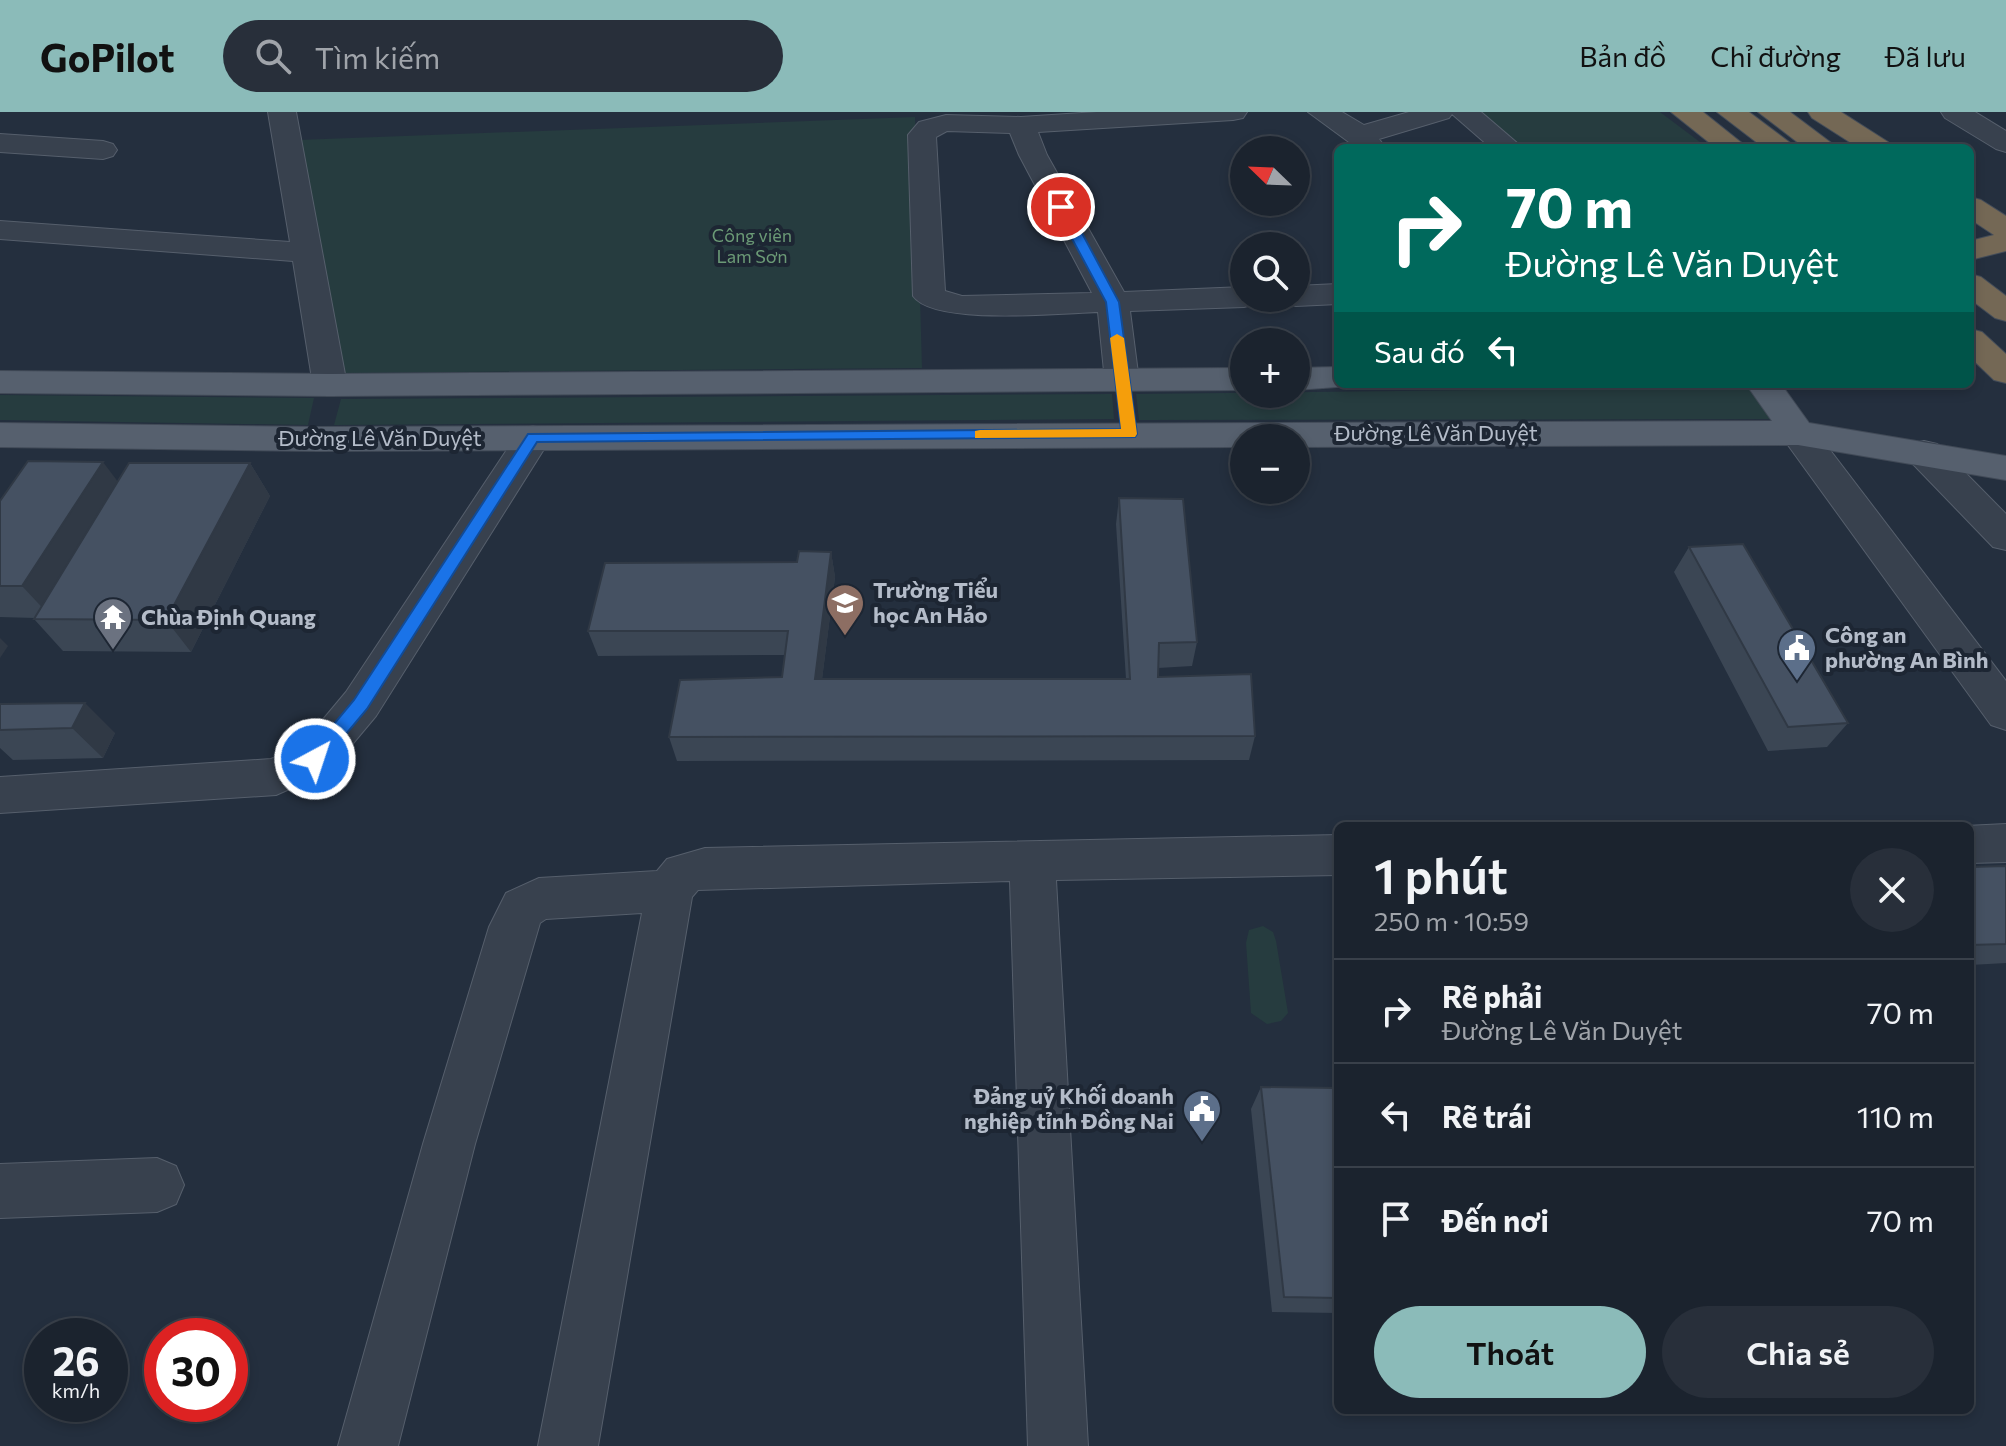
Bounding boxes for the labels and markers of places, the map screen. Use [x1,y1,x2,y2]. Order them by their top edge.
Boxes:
pin [1027,173,1095,241]
place label: Trường Tiểu học An Hảo [873,576,998,628]
school or university icon: Trường Tiểu học An Hảo [824,582,866,637]
temple icon: Chùa Định Quang [92,596,134,651]
place label: Chùa Định Quang [141,603,316,630]
place label: Công an phường An Bình [1825,621,1988,673]
public building icon: Công an phường An Bình [1776,627,1818,682]
place label: Đảng uỷ Khối doanh nghiệp tỉnh Đồng Nai [964,1082,1174,1134]
public building icon: Đảng uỷ Khối doanh nghiệp tỉnh Đồng Nai [1181,1088,1223,1143]

